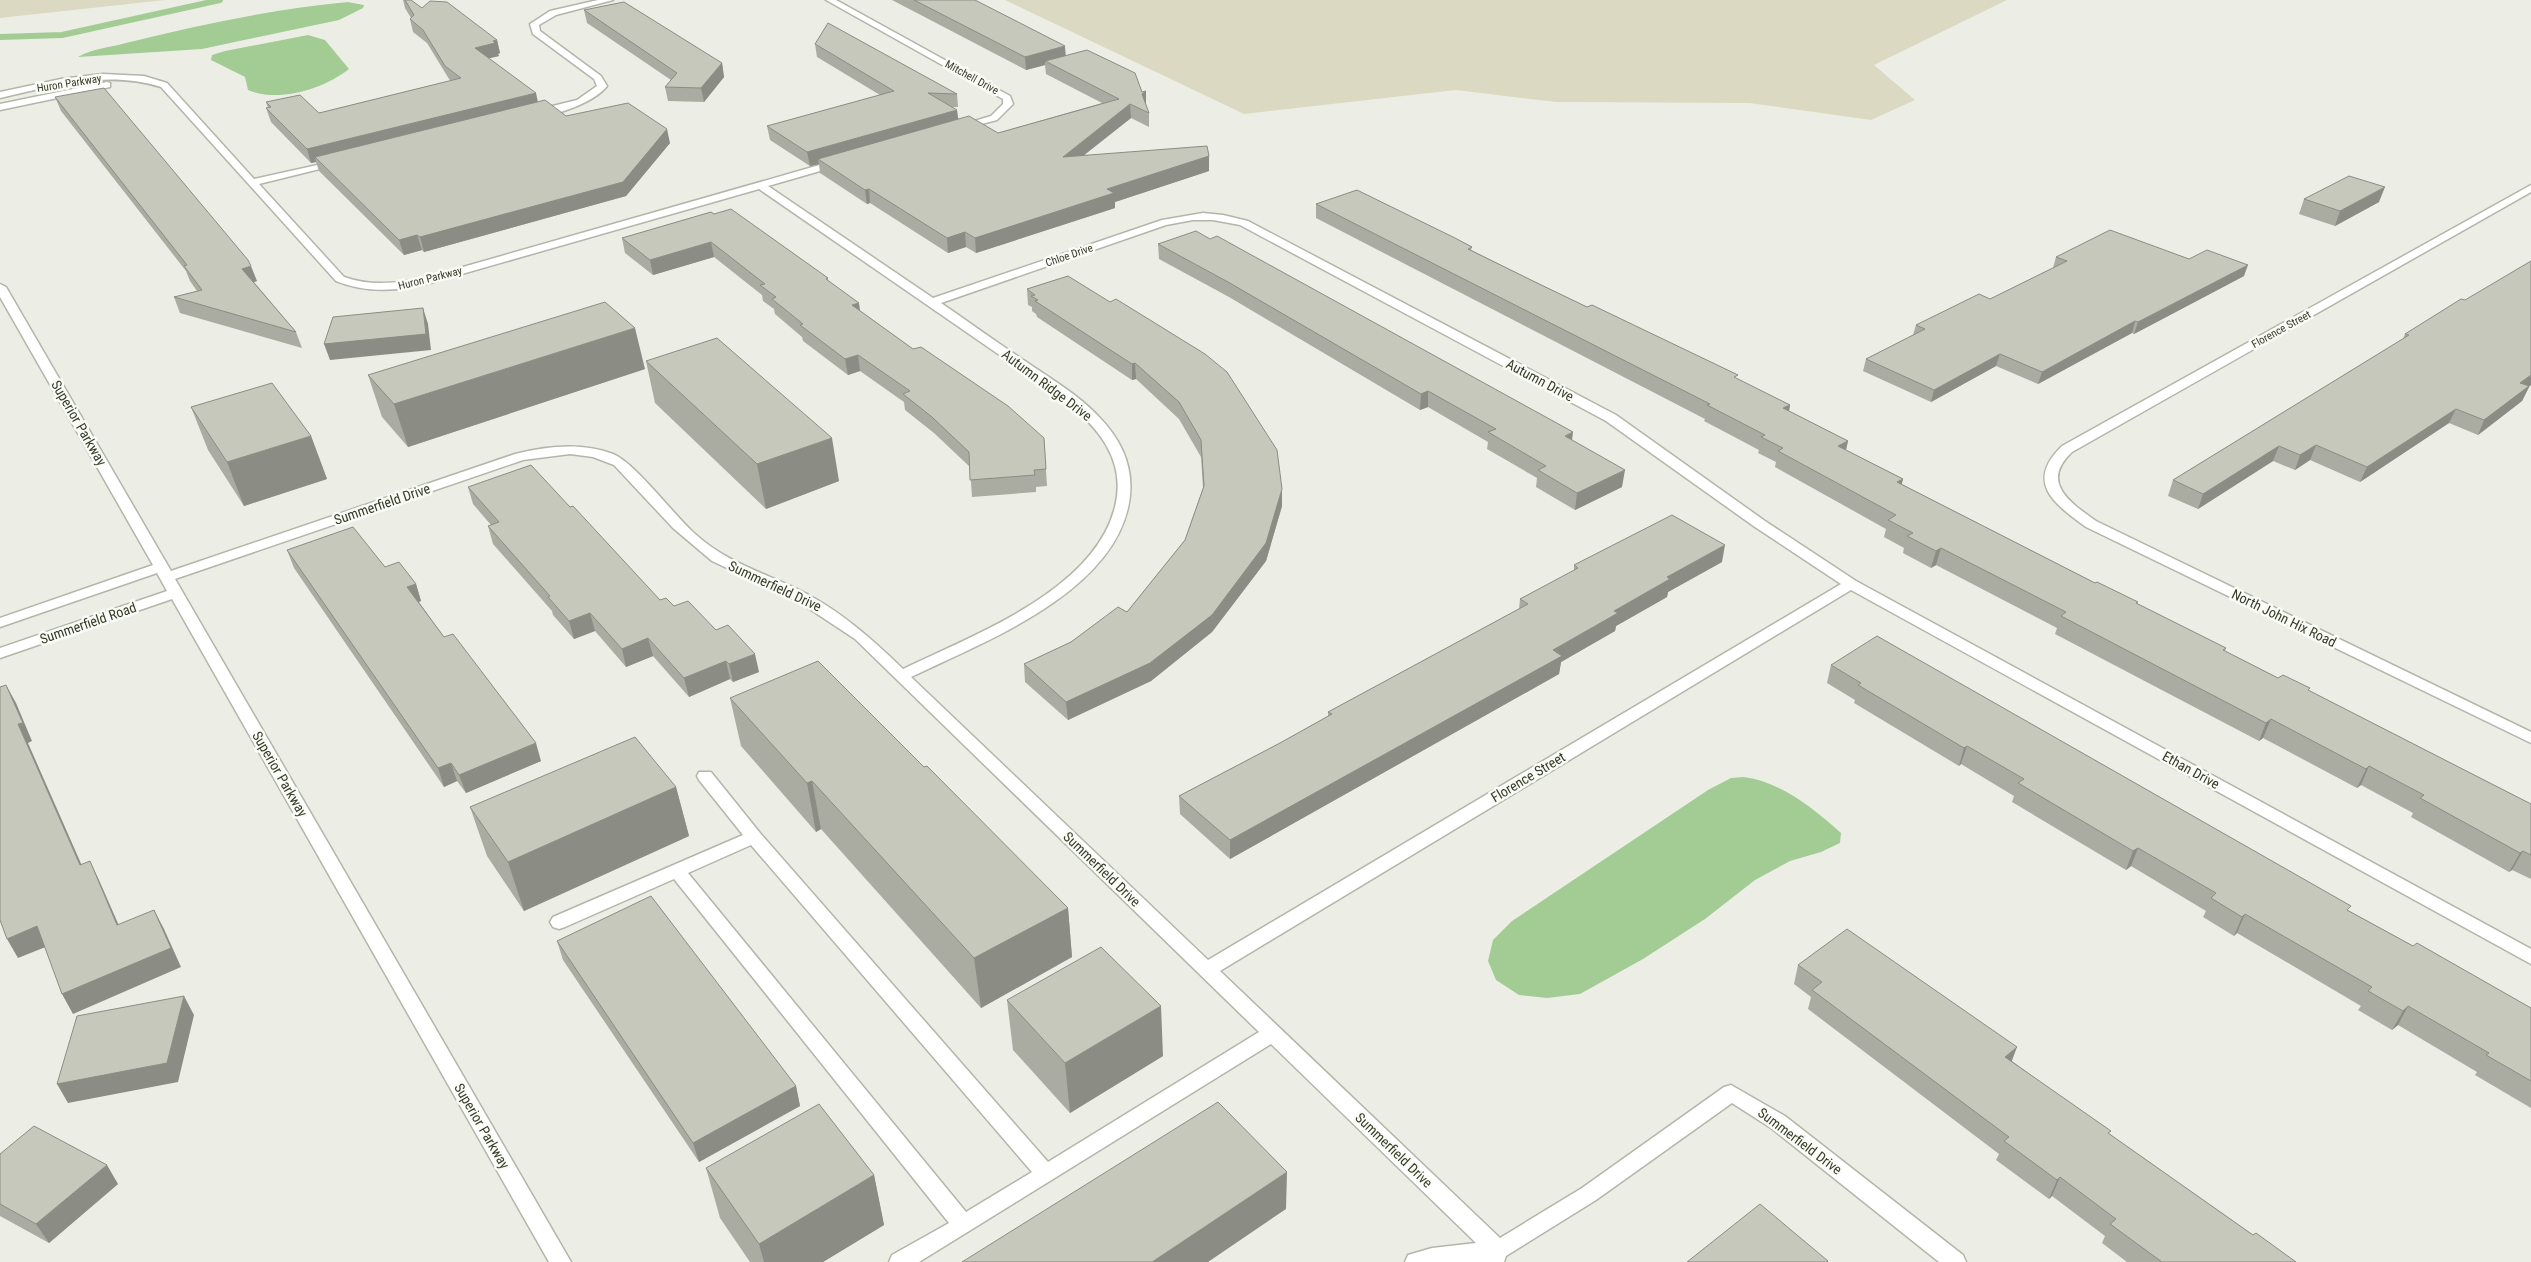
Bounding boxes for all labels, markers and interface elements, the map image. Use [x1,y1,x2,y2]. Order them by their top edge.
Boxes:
street label: Mitchell Drive [943,57,1001,97]
street label: Huron Parkway [36,72,103,95]
street label: Chloe Drive [1044,241,1095,270]
street label: Huron Parkway [397,264,464,293]
street label: Florence Street [2249,308,2313,351]
street label: Autumn Ridge Drive [999,346,1095,424]
street label: Autumn Drive [1504,356,1577,405]
street label: Superior Parkway [48,377,110,469]
street label: Summerfield Drive [332,480,433,528]
street label: Summerfield Drive [726,557,824,615]
street label: North John Hix Road [2229,586,2339,650]
street label: Summerfield Road [38,599,138,647]
street label: Superior Parkway [249,728,311,820]
street label: Ethan Drive [2160,748,2223,792]
street label: Florence Street [1488,749,1568,805]
street label: Summerfield Drive [1060,828,1144,910]
street label: Superior Parkway [451,1080,513,1172]
street label: Summerfield Drive [1755,1104,1845,1178]
street label: Summerfield Drive [1352,1109,1436,1191]

